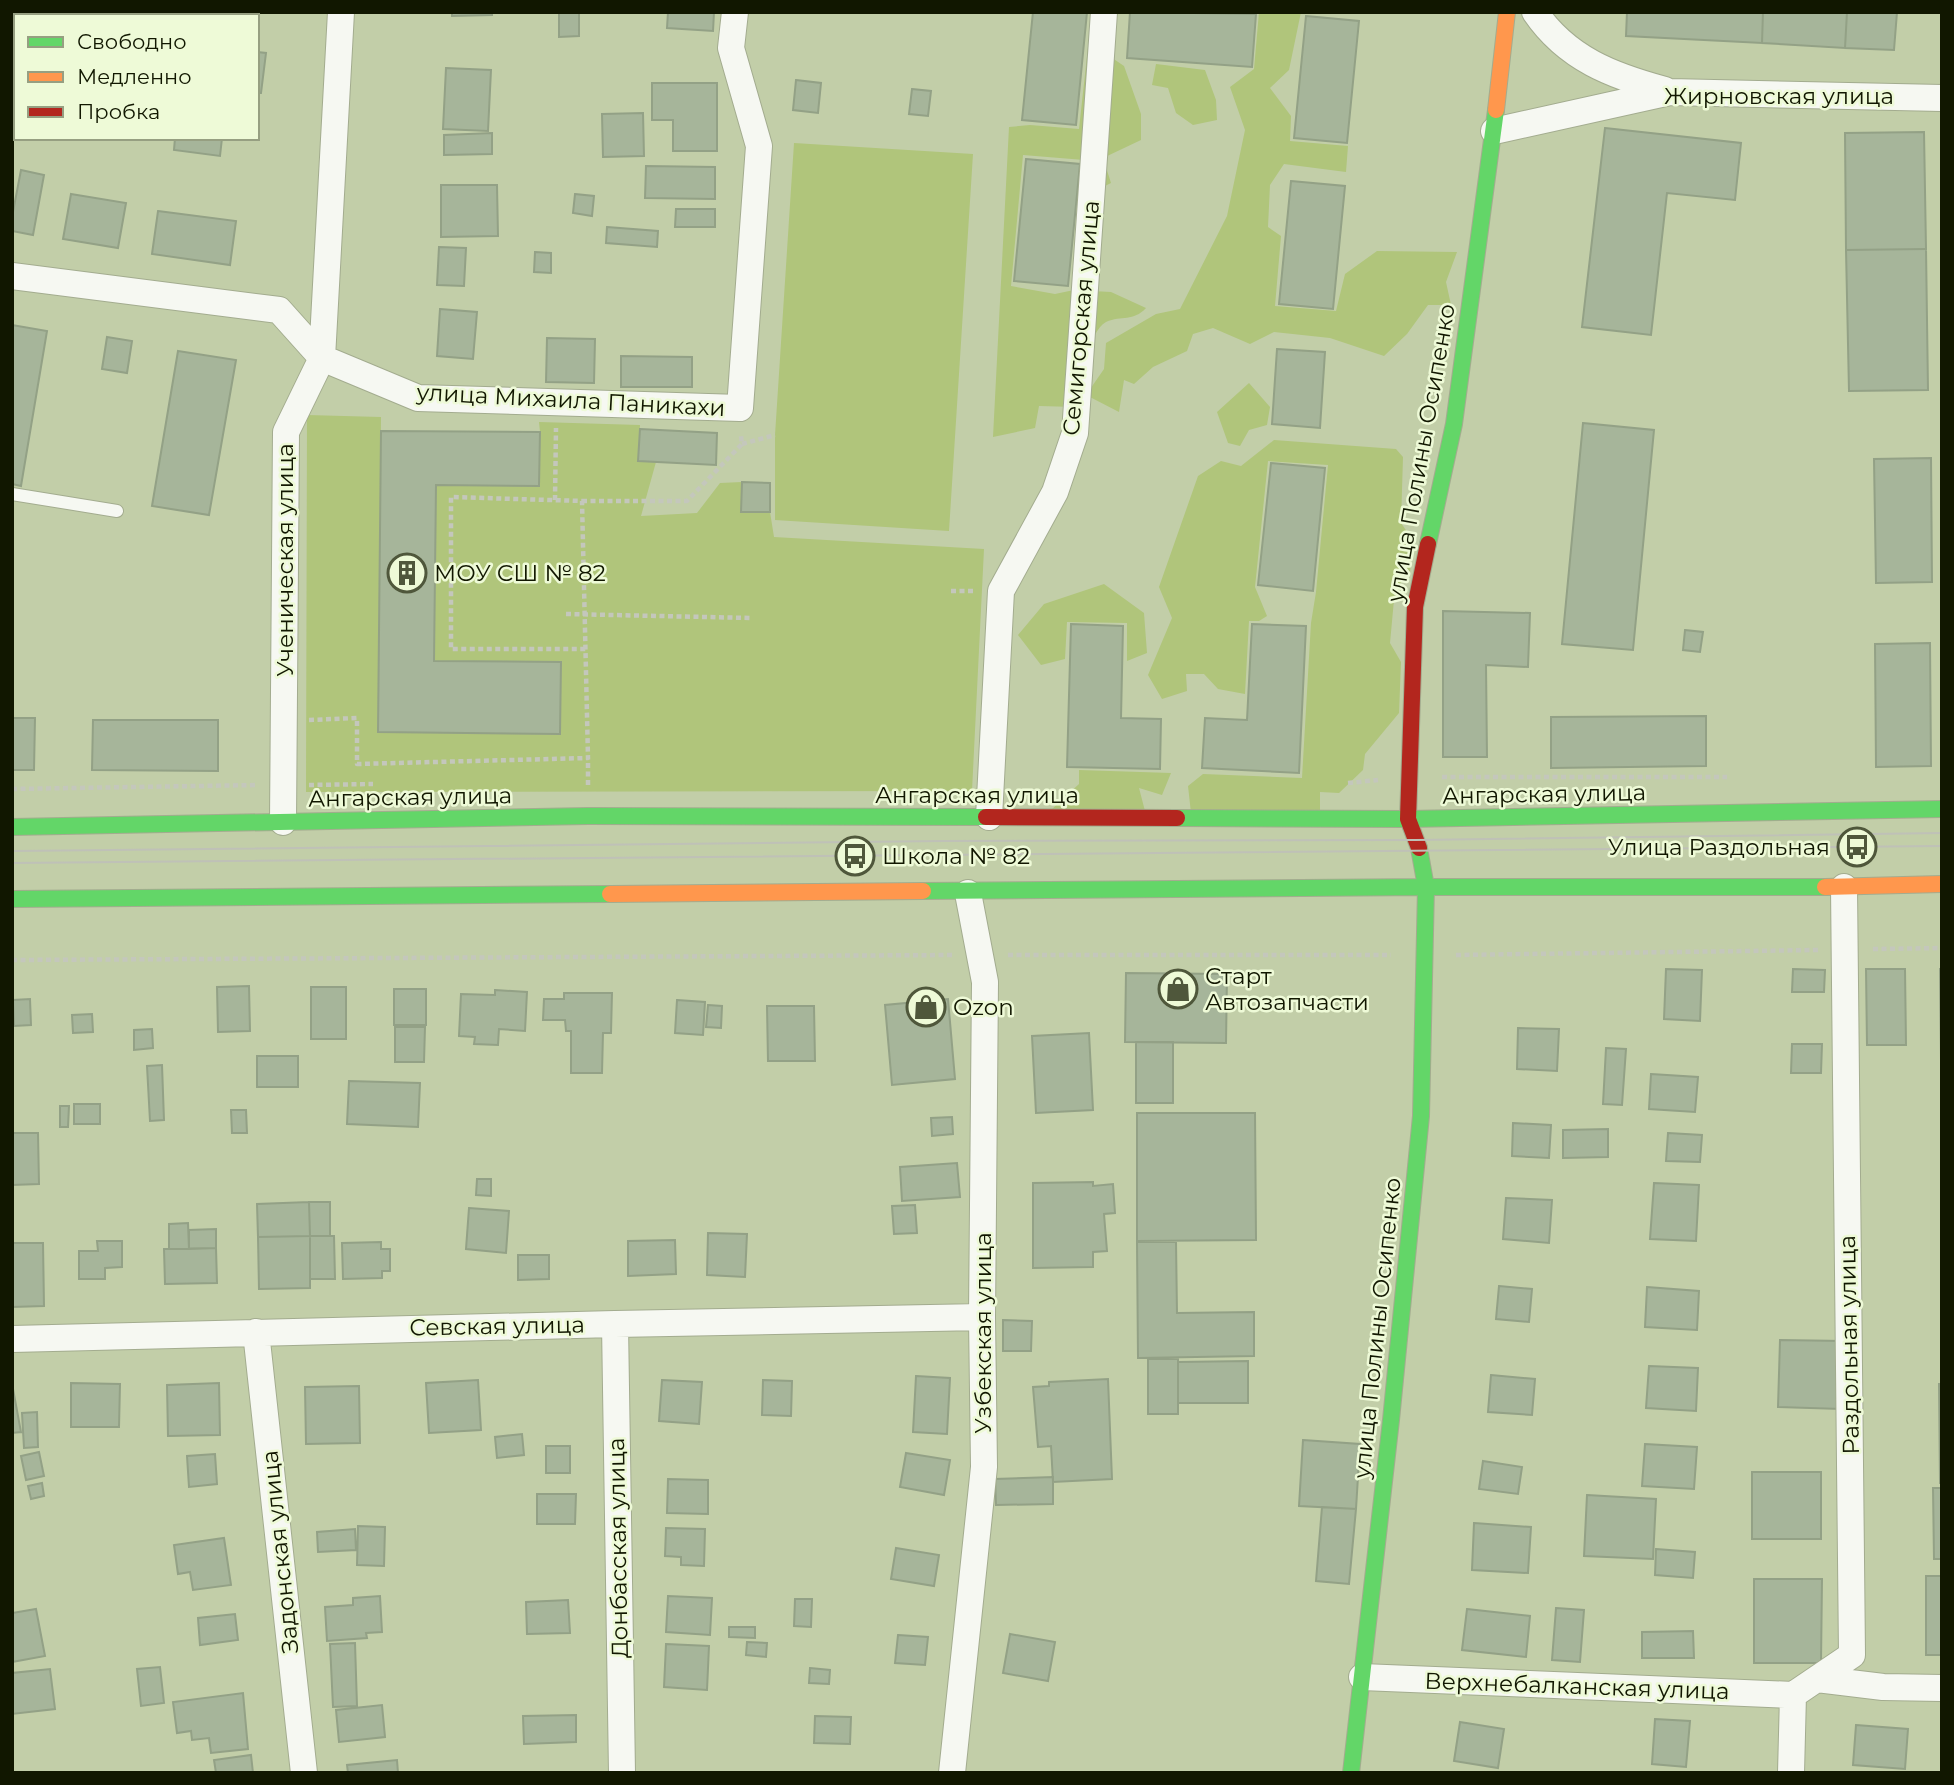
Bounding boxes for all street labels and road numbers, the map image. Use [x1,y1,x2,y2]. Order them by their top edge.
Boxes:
street label: Жирновская улица [1664,82,1894,110]
street label: Семигорская улица [1057,199,1105,437]
street label: улица Полины Осипенко [1381,302,1461,605]
street label: улица Михаила Паникахи [415,378,726,422]
street label: Ученическая улица [271,443,299,677]
street label: Ангарская улица [1442,778,1646,810]
street label: Ангарская улица [308,781,512,813]
street label: Ангарская улица [875,781,1079,809]
street label: улица Полины Осипенко [1347,1176,1407,1481]
street label: Узбекская улица [969,1232,997,1434]
street label: Раздольная улица [1833,1235,1865,1455]
street label: Севская улица [409,1310,585,1342]
street label: Донбасская улица [602,1437,634,1659]
street label: Задонская улица [255,1449,305,1655]
street label: Верхнебалканская улица [1424,1667,1730,1705]

